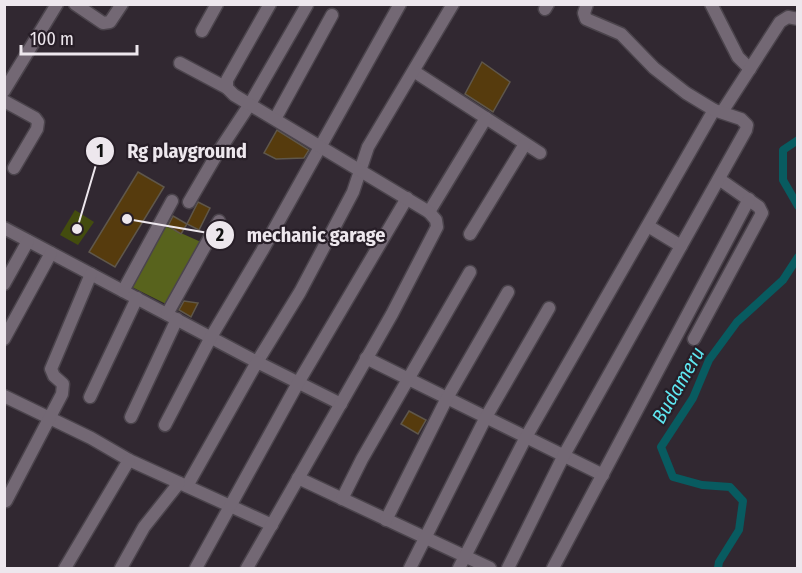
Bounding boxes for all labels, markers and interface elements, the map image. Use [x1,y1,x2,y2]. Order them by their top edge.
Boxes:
scale bar [21,18,136,56]
text: 100 m [30,28,74,50]
callout: Rg playground [85,132,259,170]
text: Rg playground [127,139,247,163]
text: 1 [96,140,104,162]
callout: mechanic garage [205,216,398,254]
text: mechanic garage [247,223,385,247]
text: 2 [215,224,224,246]
water label: Budameru [647,342,709,428]

